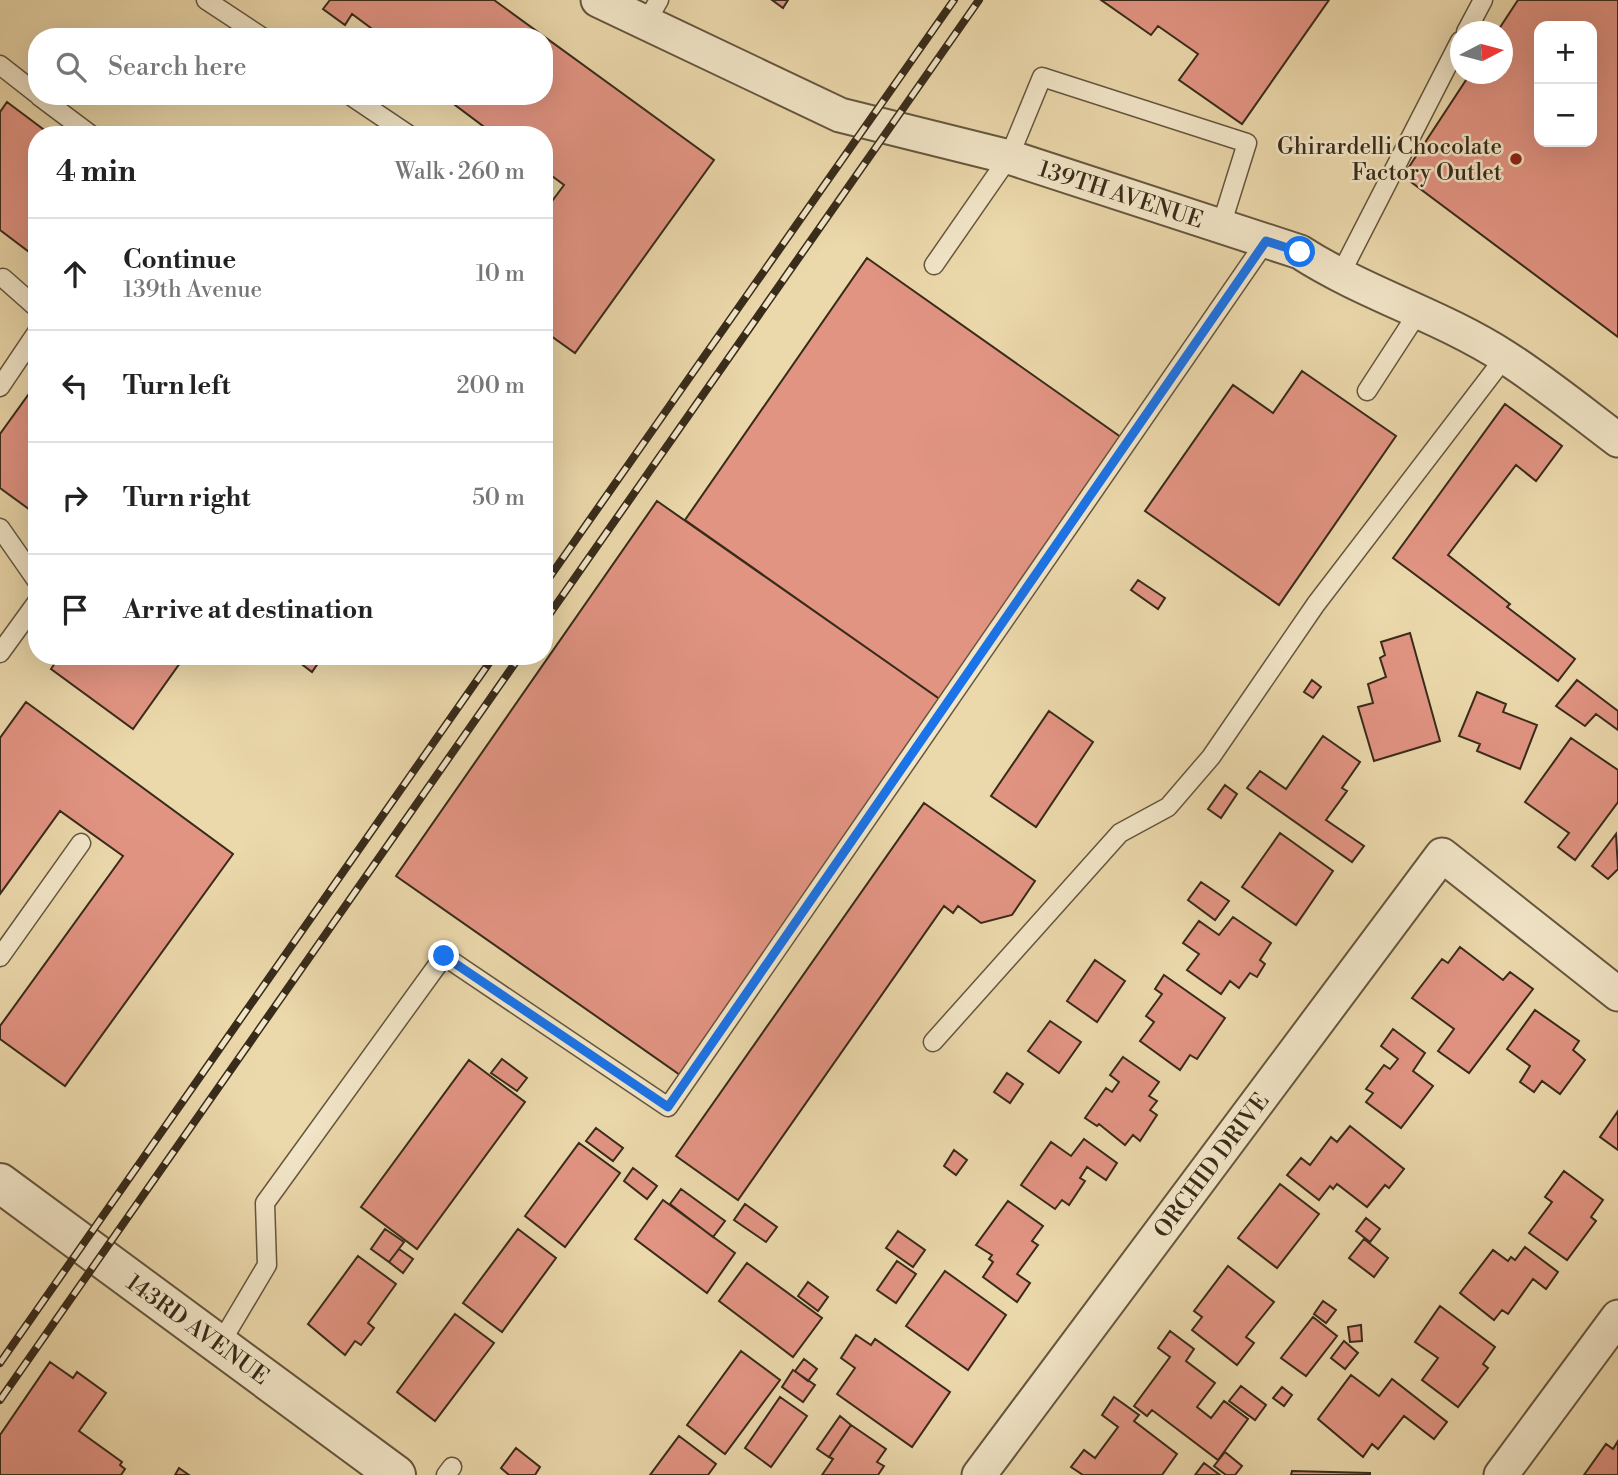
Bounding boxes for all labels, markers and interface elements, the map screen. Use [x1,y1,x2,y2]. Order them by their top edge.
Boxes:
north arrow [1450,21,1513,84]
map controls [1534,21,1597,147]
button: + [1534,21,1597,84]
search box [28,28,553,105]
icon: search [52,48,90,86]
text: Search here [108,51,247,83]
button: − [1534,84,1597,147]
place label: Ghirardelli Chocolate Factory Outlet [1277,133,1502,187]
marker: Ghirardelli Chocolate Factory Outlet [1508,151,1524,167]
text: 4 min [56,153,136,191]
street label: 139TH AVENUE [1035,155,1207,235]
text: Walk · 260 m [395,158,525,186]
route start [1284,236,1315,267]
text: Continue [123,244,236,276]
icon: ahead [56,255,94,293]
text: 10 m [476,260,525,288]
text: 139th Avenue [123,276,262,304]
icon: left [56,367,94,405]
text: Turn left [123,370,231,402]
text: 200 m [457,372,525,400]
icon: right [56,479,94,517]
text: Turn right [123,482,251,514]
text: 50 m [472,484,525,512]
icon: arrive [56,591,94,629]
text: Arrive at destination [123,594,373,626]
route end [428,940,459,971]
street label: ORCHID DRIVE [1148,1088,1275,1244]
street label: 143RD AVENUE [121,1269,274,1391]

